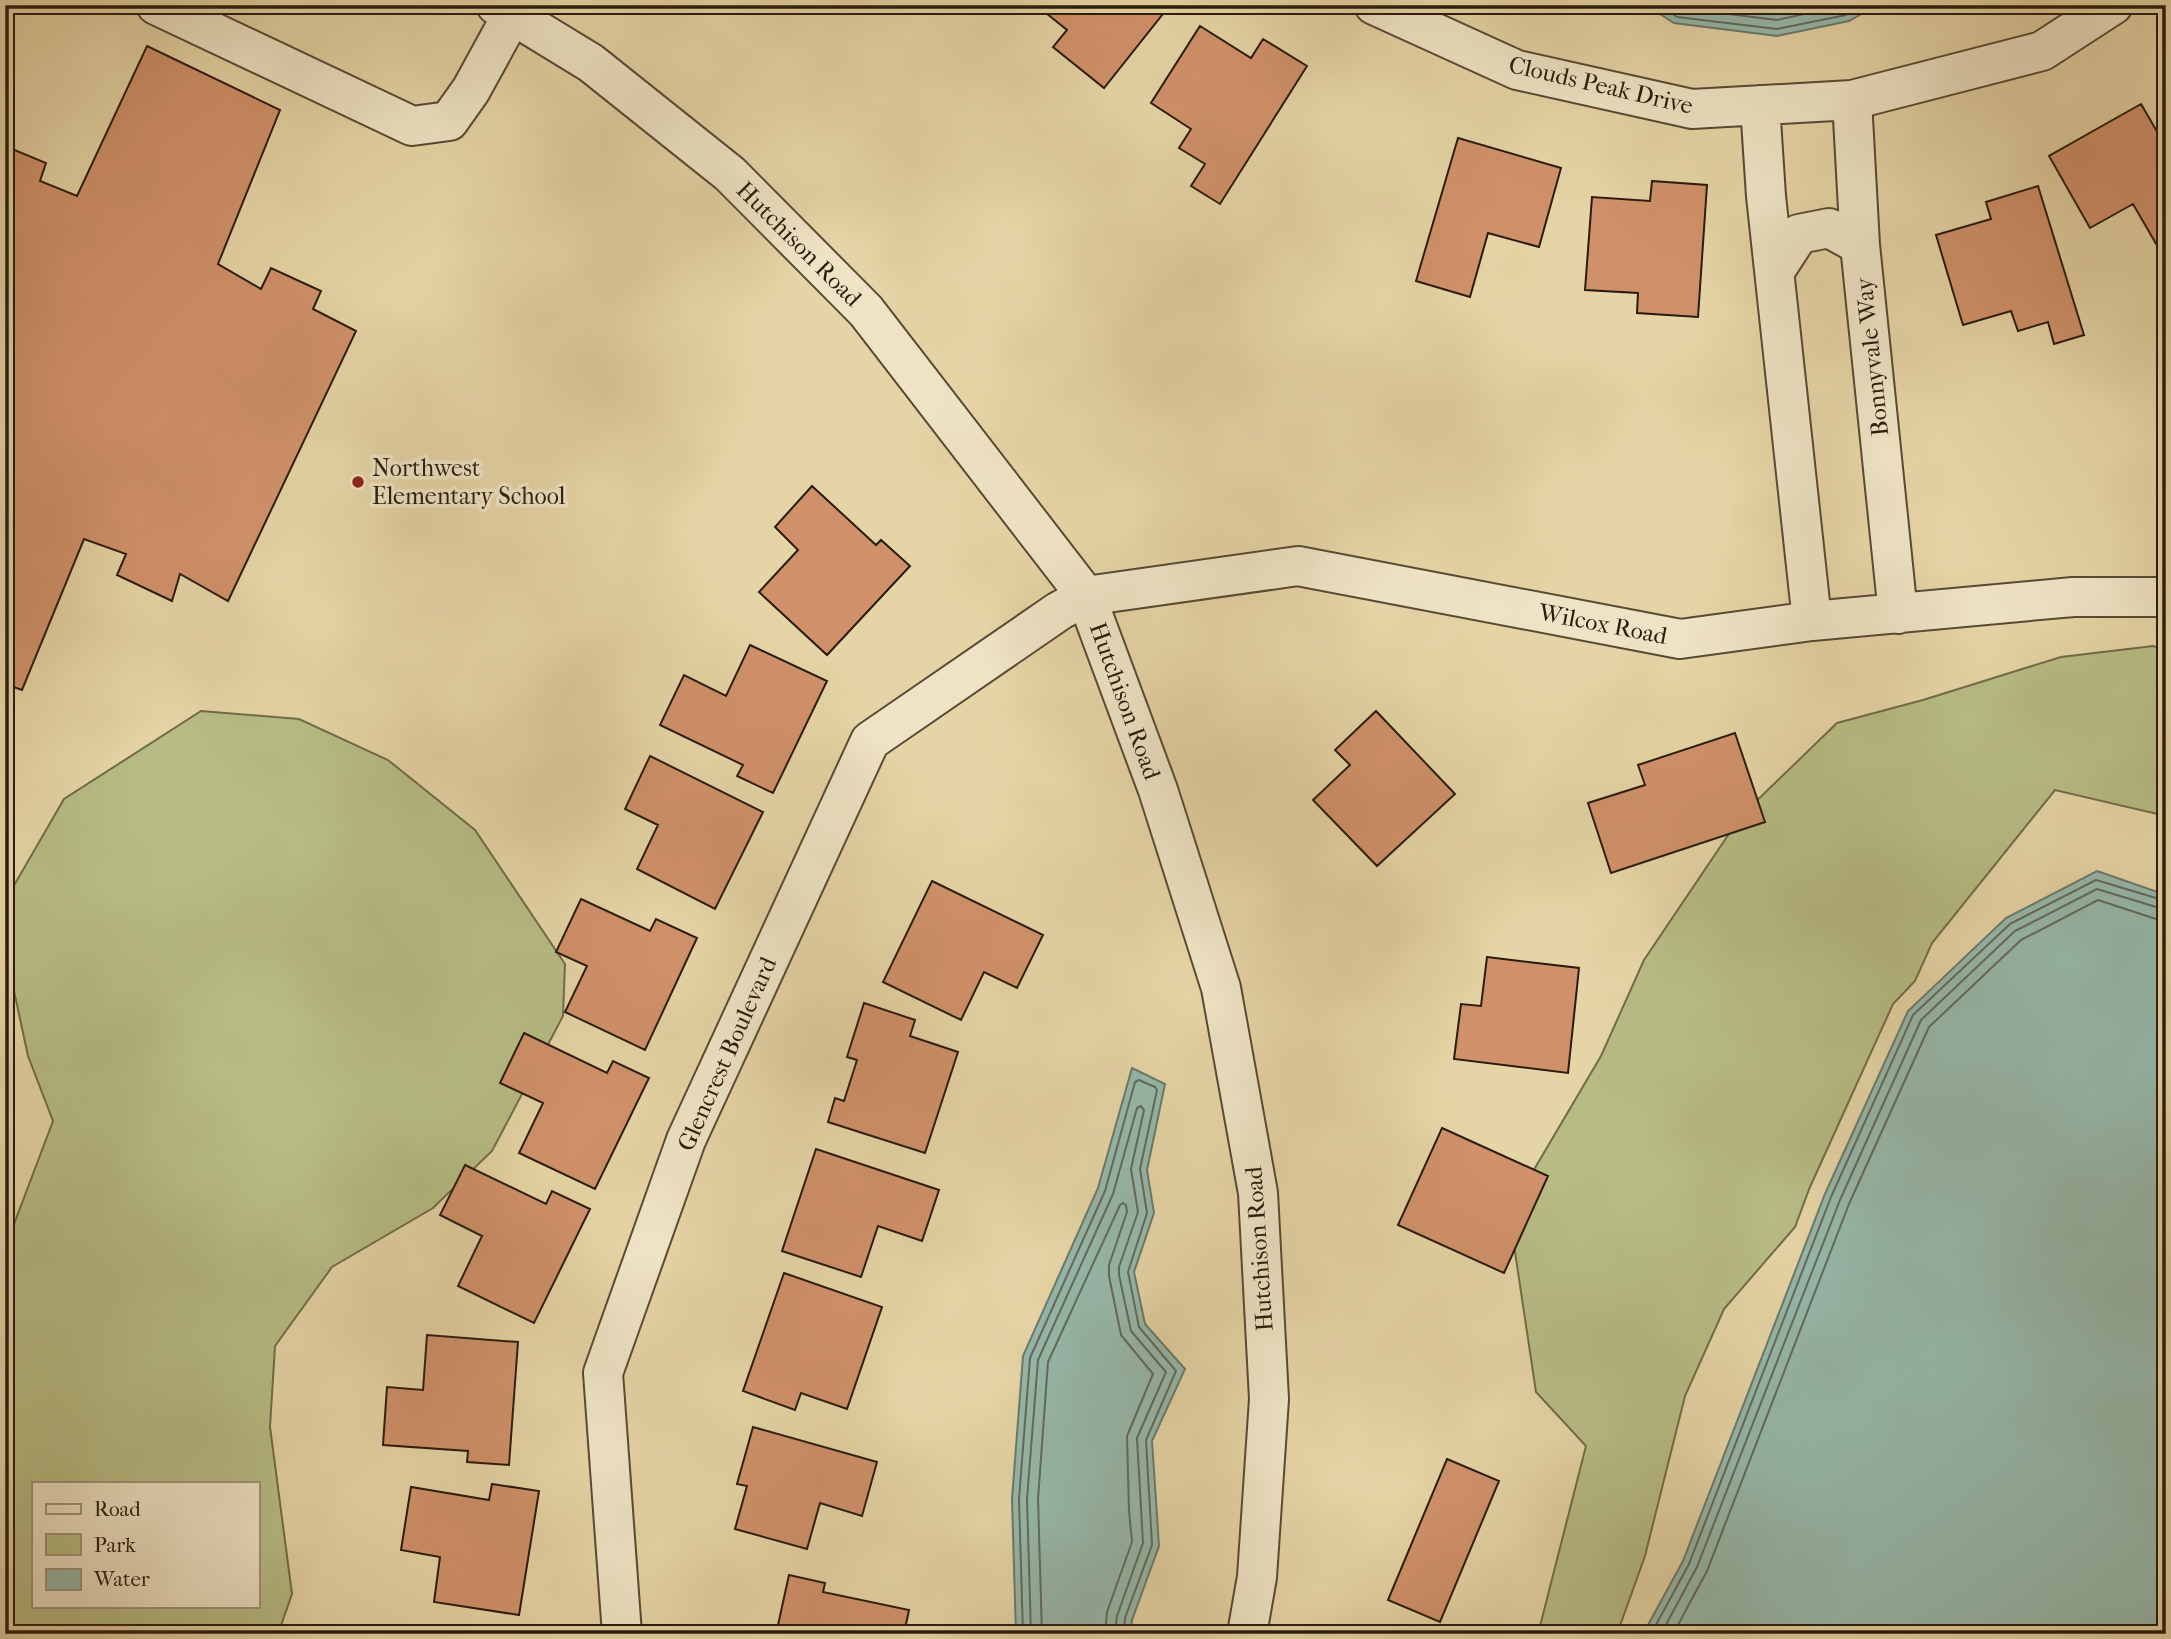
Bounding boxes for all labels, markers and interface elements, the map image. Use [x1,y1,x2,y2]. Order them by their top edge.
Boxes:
street label: Clouds Peak Drive [1506,50,1696,120]
street label: Hutchison Road [731,176,868,313]
street label: Bonnyvale Way [1850,275,1894,438]
place label: Northwest Elementary School [372,454,566,510]
marker: Northwest Elementary School [350,474,366,490]
street label: Wilcox Road [1535,598,1671,650]
street label: Hutchison Road [1084,619,1167,784]
street label: Glencrest Boulevard [672,952,783,1155]
street label: Hutchison Road [1239,1165,1279,1332]
legend [32,1482,259,1608]
text: Road [94,1497,141,1521]
text: Park [94,1533,136,1557]
text: Water [93,1567,150,1591]

